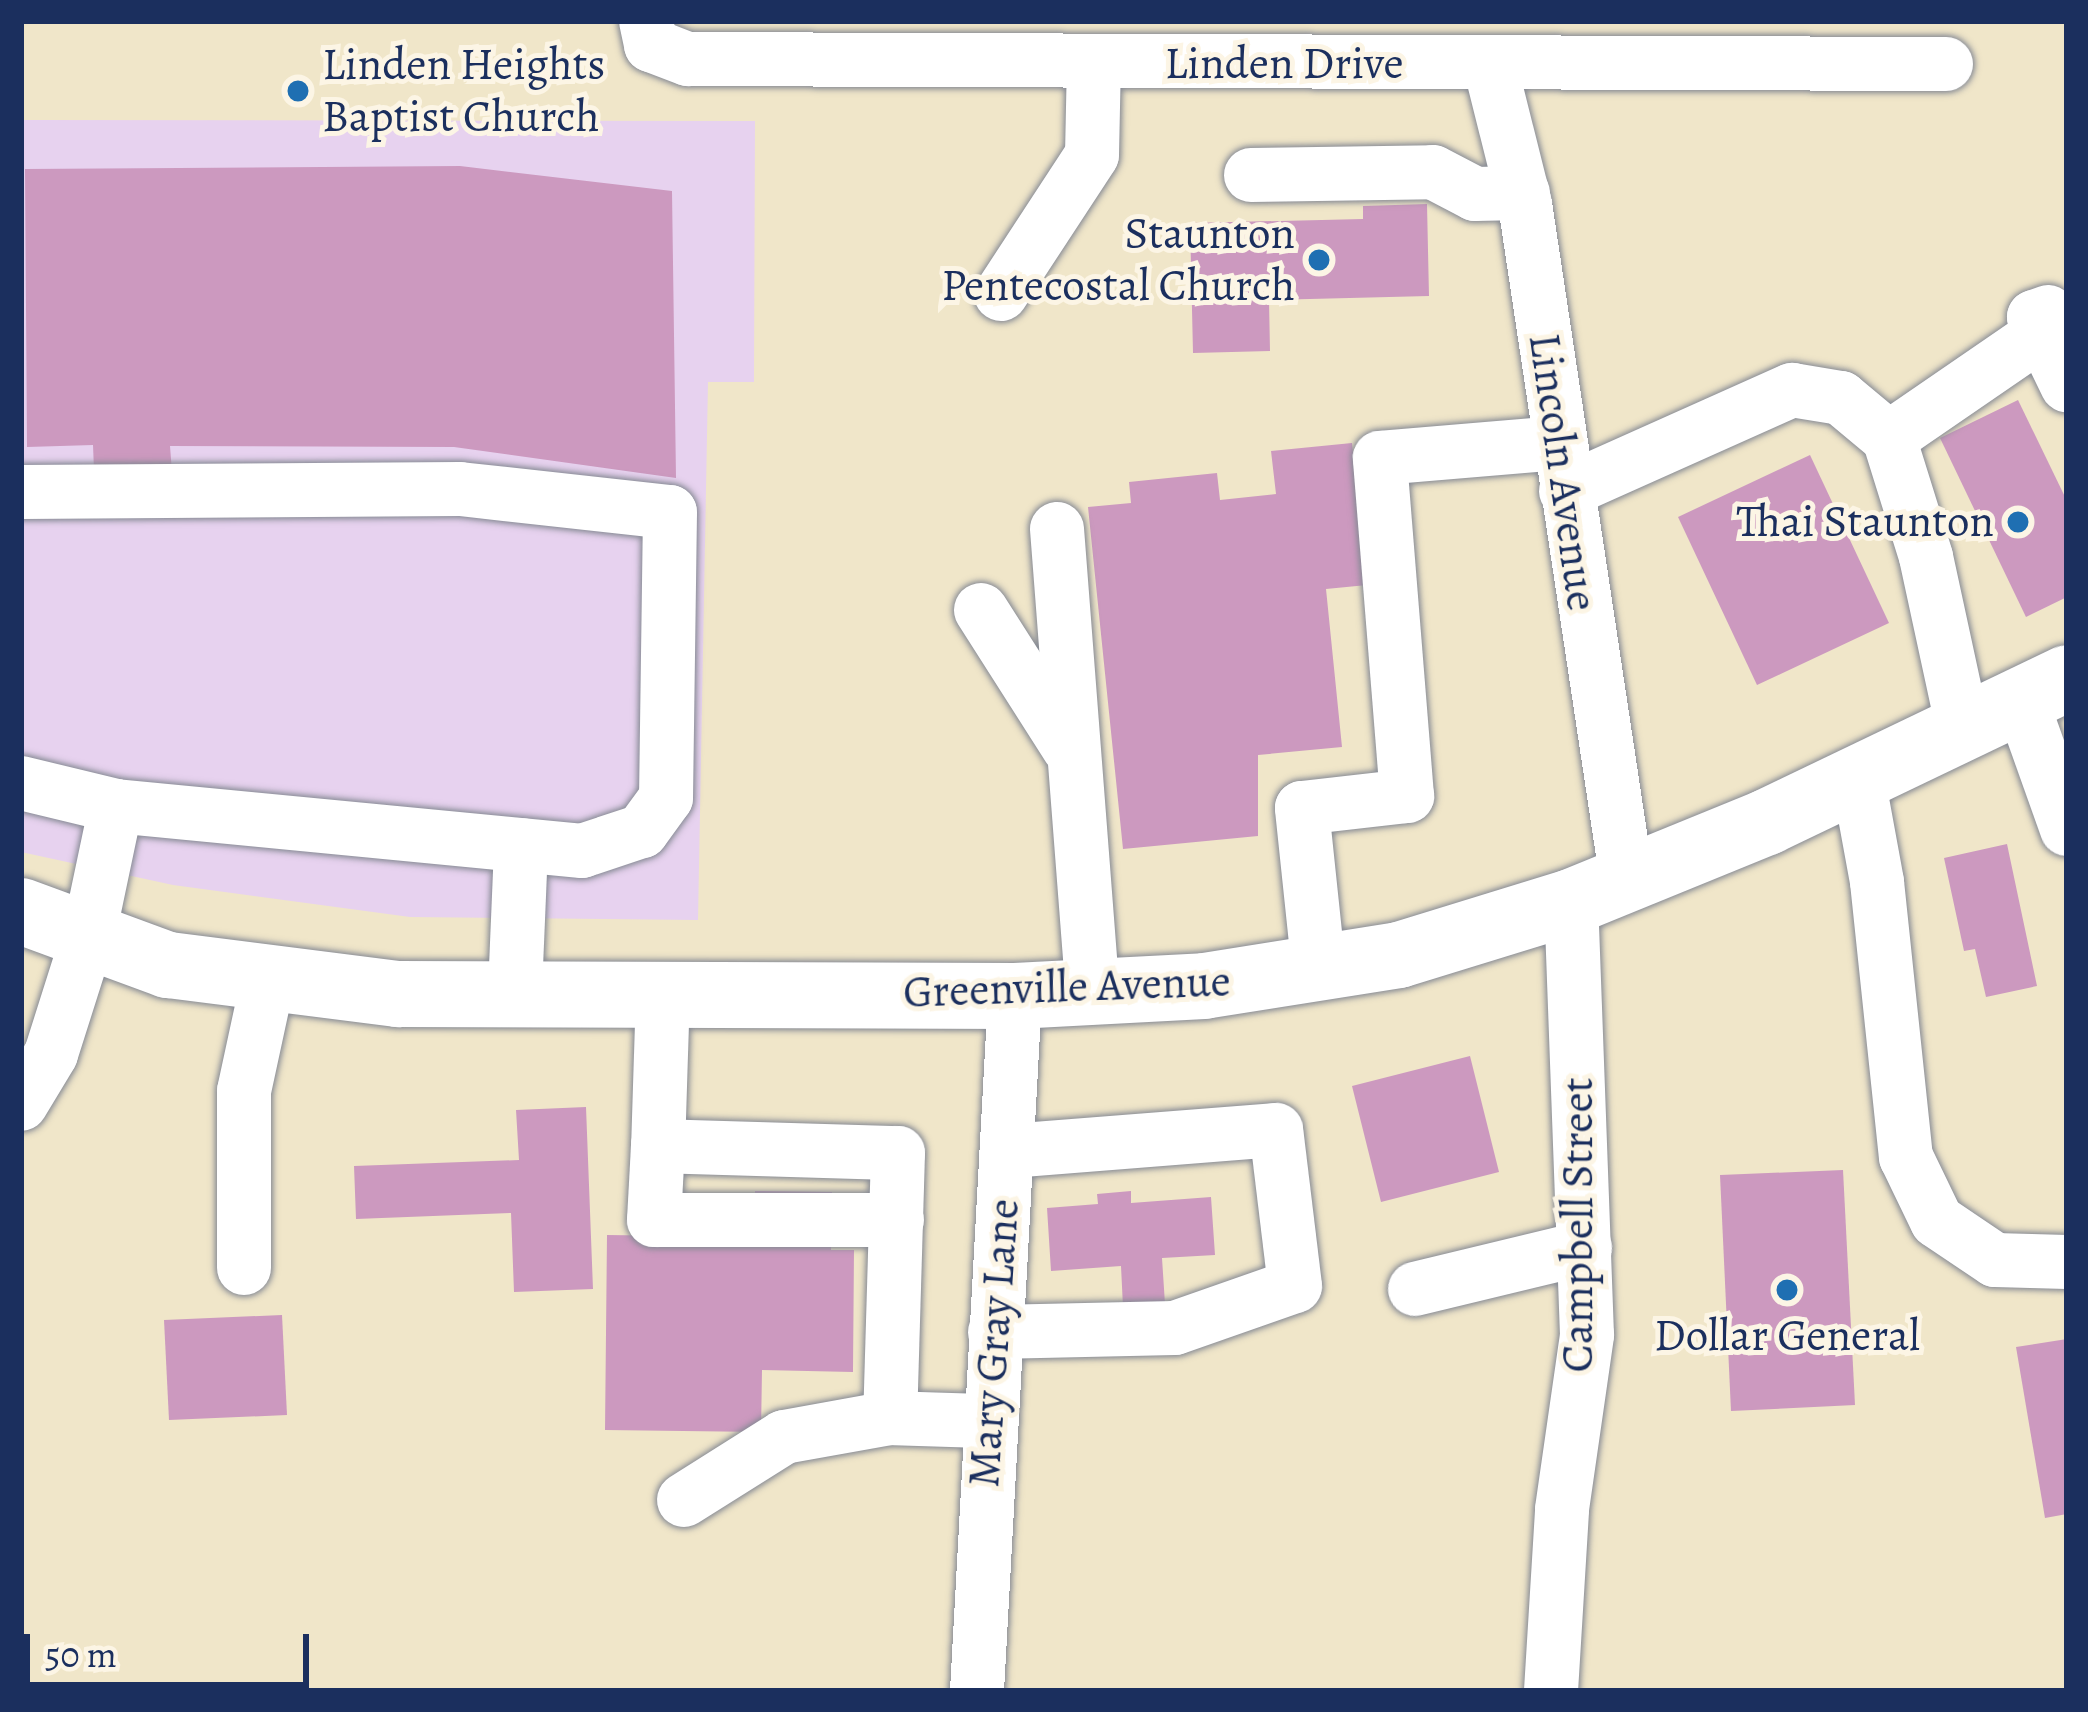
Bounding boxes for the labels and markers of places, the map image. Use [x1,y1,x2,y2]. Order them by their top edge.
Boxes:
place label: Linden Heights Baptist Church [322,38,605,144]
marker: Linden Heights Baptist Church [285,78,311,104]
place label: Staunton Pentecostal Church [941,207,1295,313]
marker: Staunton Pentecostal Church [1306,247,1332,273]
place label: Thai Staunton [1736,495,1994,549]
marker: Thai Staunton [2005,509,2031,535]
marker: Dollar General [1774,1277,1800,1303]
place label: Dollar General [1654,1309,1920,1363]

